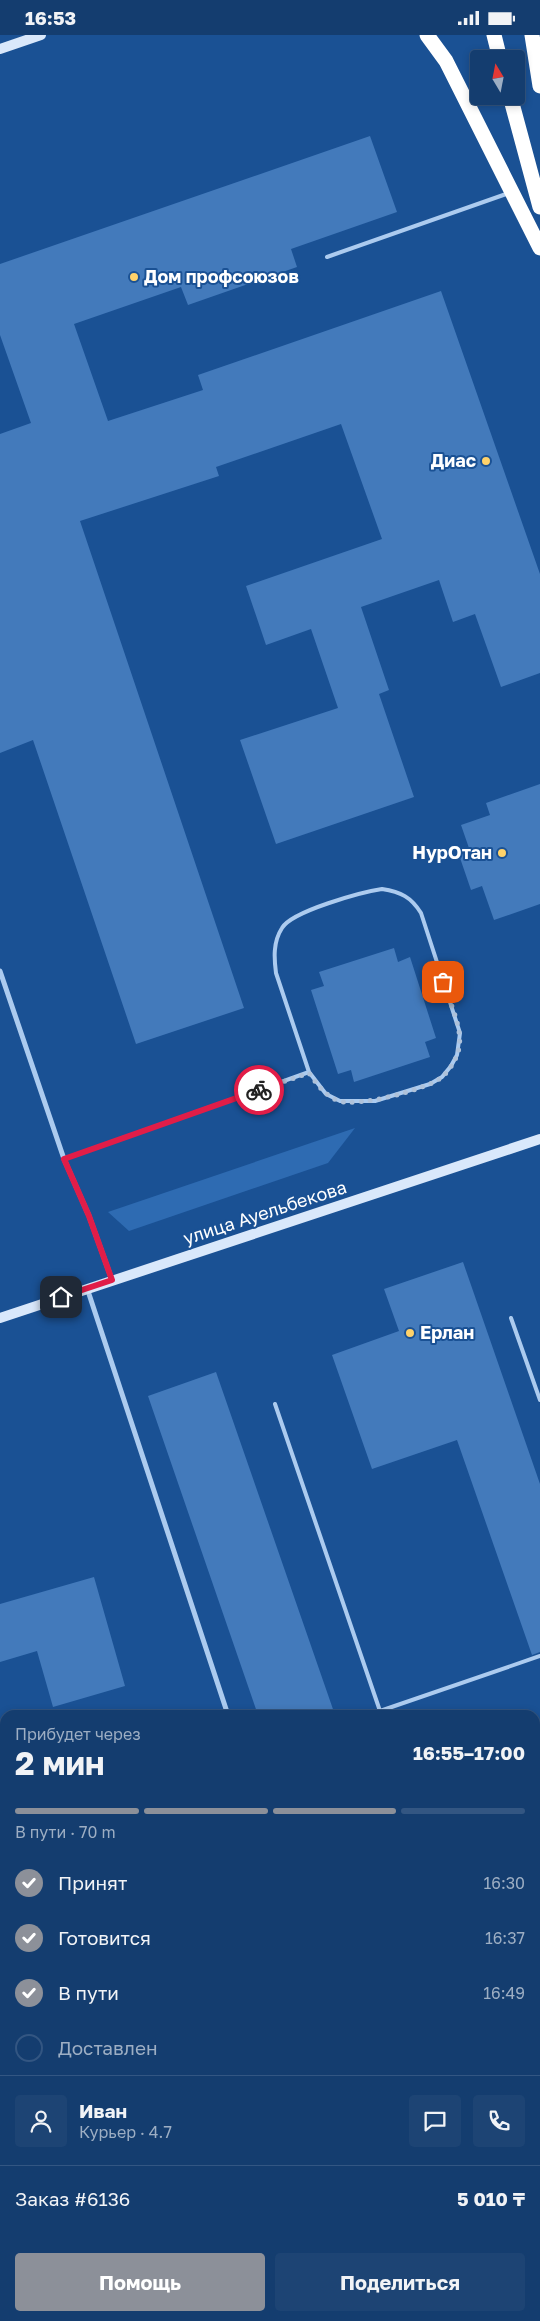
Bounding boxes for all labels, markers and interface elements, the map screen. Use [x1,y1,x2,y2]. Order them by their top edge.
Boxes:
text: 16:53 [25,6,76,29]
north arrow [470,50,525,105]
map controls [470,50,525,105]
place label: Дом профсоюзов [144,265,299,287]
marker: Дом профсоюзов [128,271,140,283]
place label: Диас [431,449,476,471]
marker: Диас [480,455,492,467]
place label: НурОтан [412,841,492,863]
marker: НурОтан [496,847,508,859]
pin [422,961,464,1003]
icon: bag [429,968,457,996]
courier [234,1065,284,1115]
icon: bike [245,1076,273,1104]
street label: улица Ауельбекова [180,1175,349,1249]
pin [40,1276,82,1318]
icon: home [47,1283,75,1311]
place label: Ерлан [420,1321,474,1343]
marker: Ерлан [404,1327,416,1339]
text: Прибудет через [15,1724,141,1744]
text: 16:55–17:00 [413,1741,525,1764]
text: 2 мин [15,1744,105,1782]
text: В пути · 70 m [15,1822,116,1842]
icon: check [15,1869,43,1897]
text: Принят [58,1871,127,1894]
text: 16:30 [483,1873,525,1893]
icon: check [15,1924,43,1952]
text: Готовится [58,1926,151,1949]
text: 16:37 [485,1928,525,1948]
icon: check [15,1979,43,2007]
text: В пути [58,1981,119,2004]
text: 16:49 [483,1983,525,2003]
text: Доставлен [58,2036,158,2059]
button: person [15,2095,67,2147]
button: chat [409,2095,461,2147]
button: phone [473,2095,525,2147]
text: Иван [79,2099,127,2122]
text: Курьер · 4.7 [79,2122,172,2142]
text: Заказ #6136 [15,2187,130,2210]
text: 5 010 ₸ [457,2187,525,2210]
button: Помощь [15,2253,265,2311]
button: Поделиться [275,2253,525,2311]

